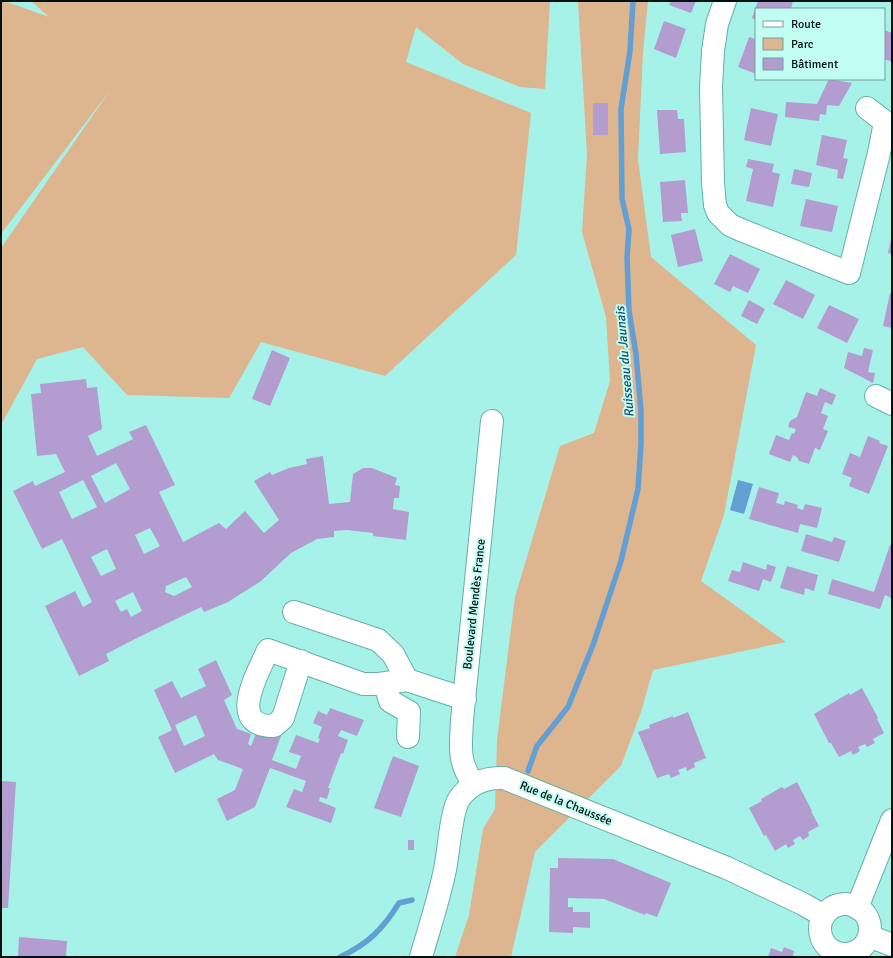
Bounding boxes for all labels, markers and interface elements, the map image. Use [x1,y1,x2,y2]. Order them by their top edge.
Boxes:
legend [755,8,885,80]
text: Route [791,17,821,32]
text: Parc [791,37,814,52]
text: Bâtiment [791,57,838,72]
water label: Ruisseau du Jaunais [612,304,638,418]
street label: Boulevard Mendès France [460,538,489,670]
street label: Rue de la Chaussée [517,778,614,829]

